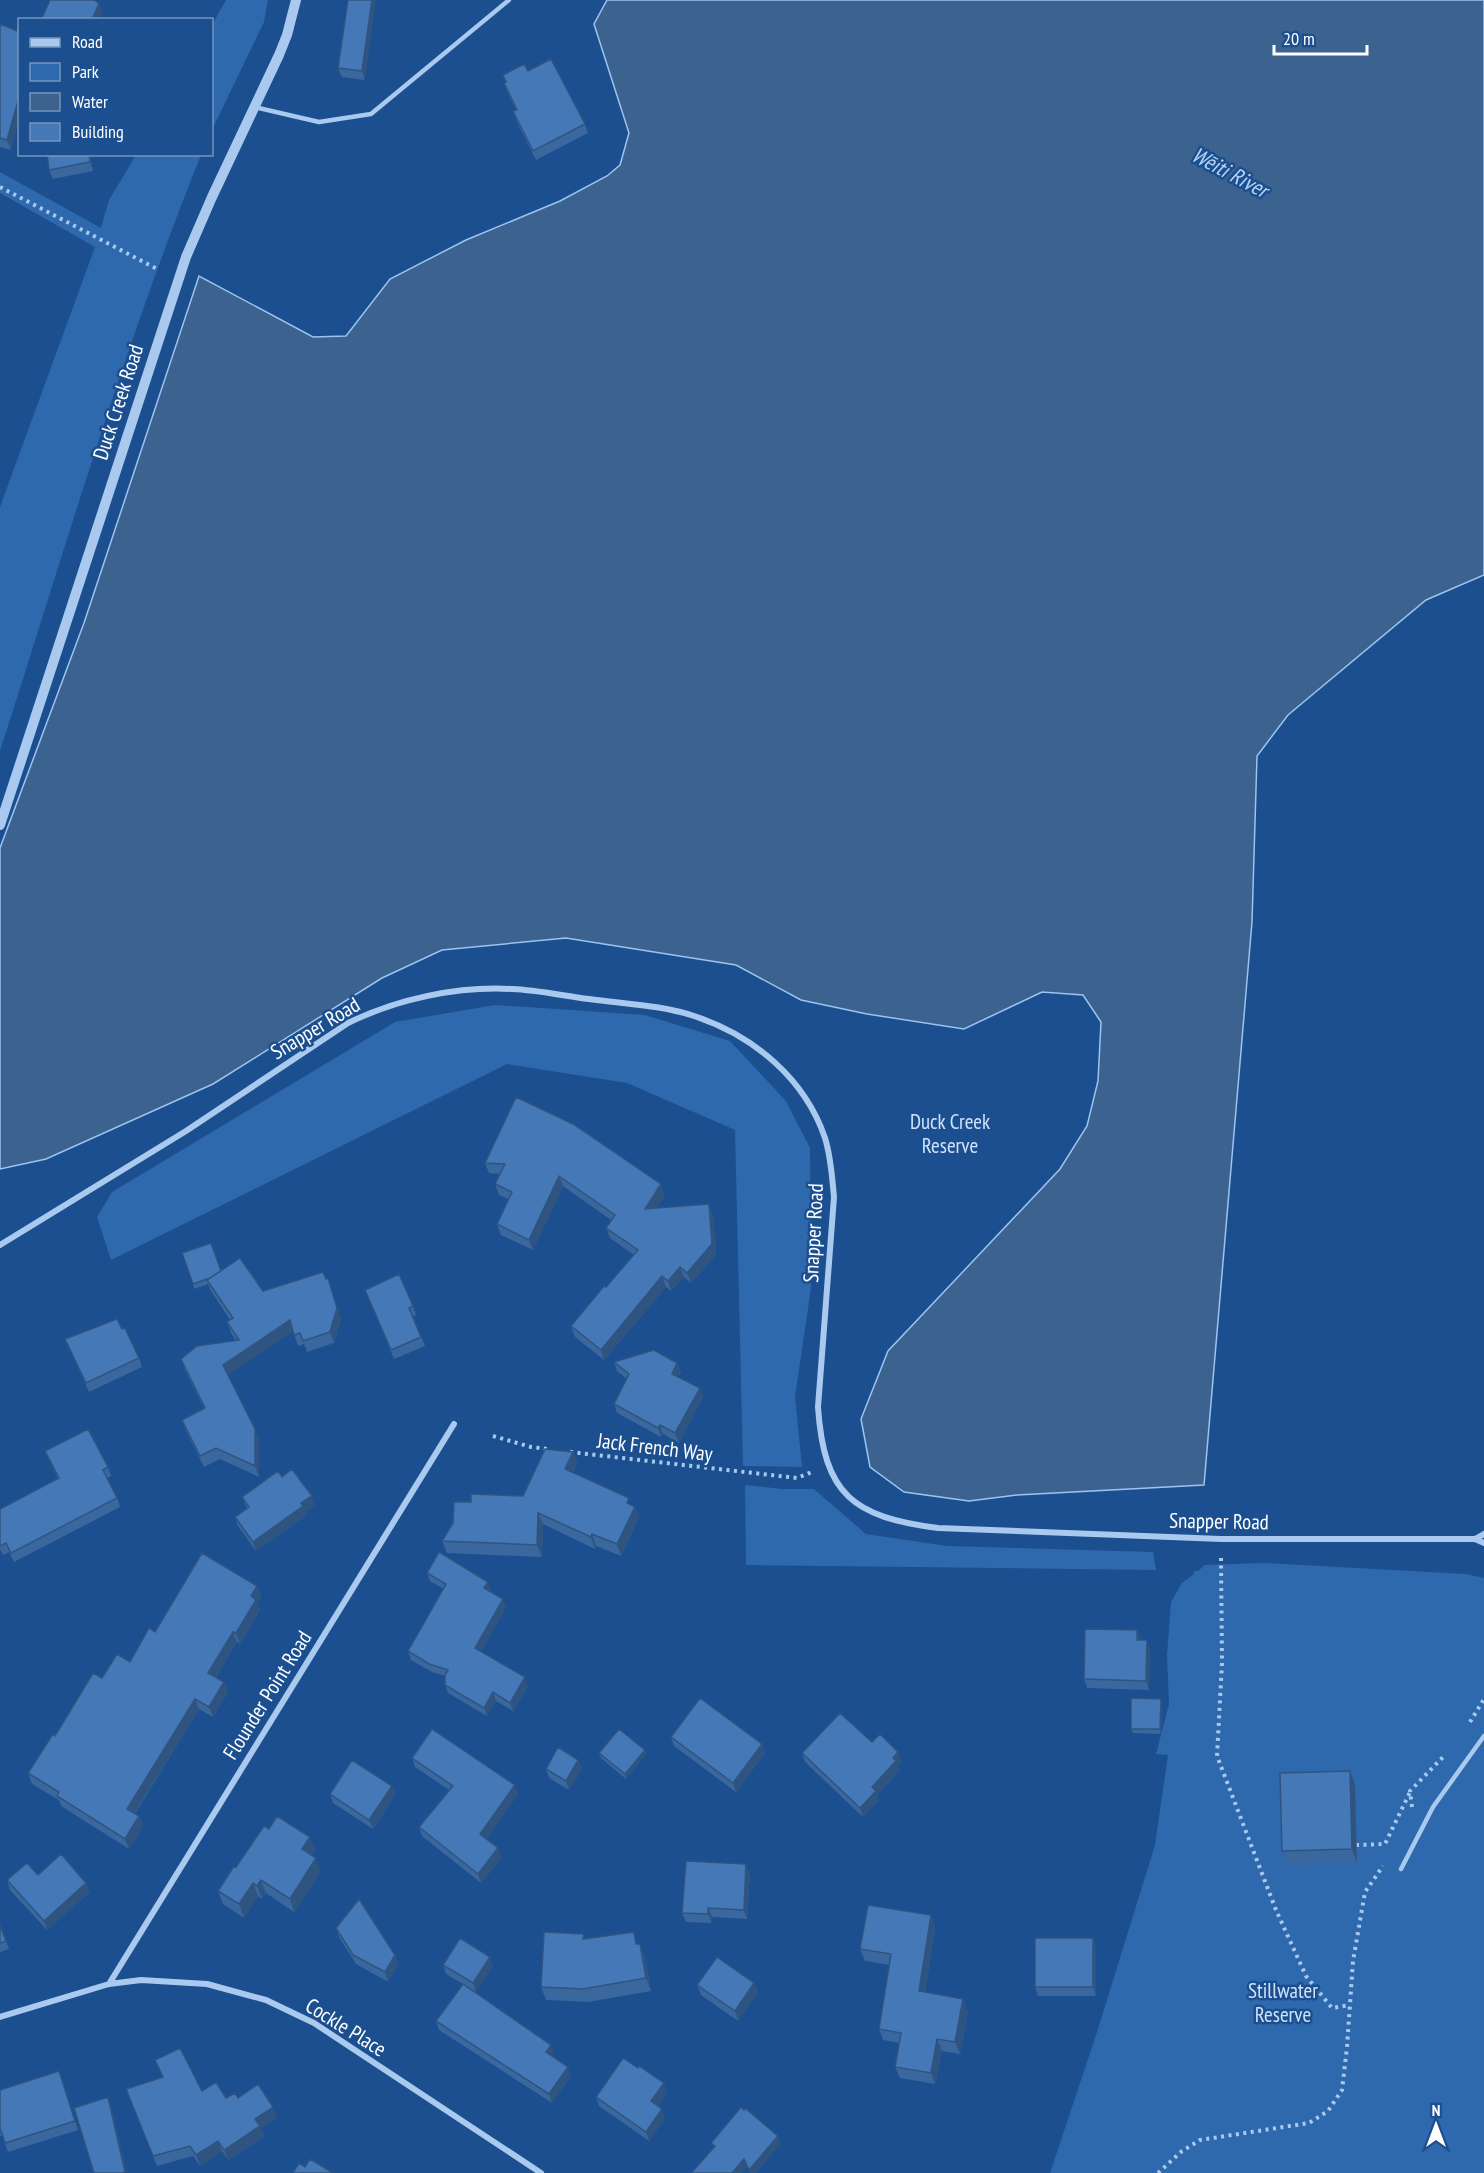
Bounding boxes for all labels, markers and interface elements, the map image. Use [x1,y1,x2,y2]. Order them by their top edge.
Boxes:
legend [18,18,213,156]
scale bar [1274,18,1367,56]
text: 20 m [1283,27,1315,50]
text: Road [72,30,103,53]
text: Park [72,60,99,83]
text: Water [72,90,108,113]
text: Building [72,120,124,143]
water label: Wēiti River [1187,140,1276,205]
street label: Duck Creek Road [87,341,149,463]
street label: Snapper Road [265,991,365,1065]
park label: Duck Creek Reserve [910,1108,990,1159]
street label: Snapper Road [797,1183,829,1283]
street label: Jack French Way [595,1426,714,1467]
street label: Snapper Road [1169,1507,1269,1535]
street label: Flounder Point Road [217,1626,317,1764]
park label: Stillwater Reserve [1248,1977,1318,2028]
street label: Cockle Place [301,1992,391,2062]
north arrow [1406,2095,1466,2155]
text: N [1432,2100,1440,2120]

